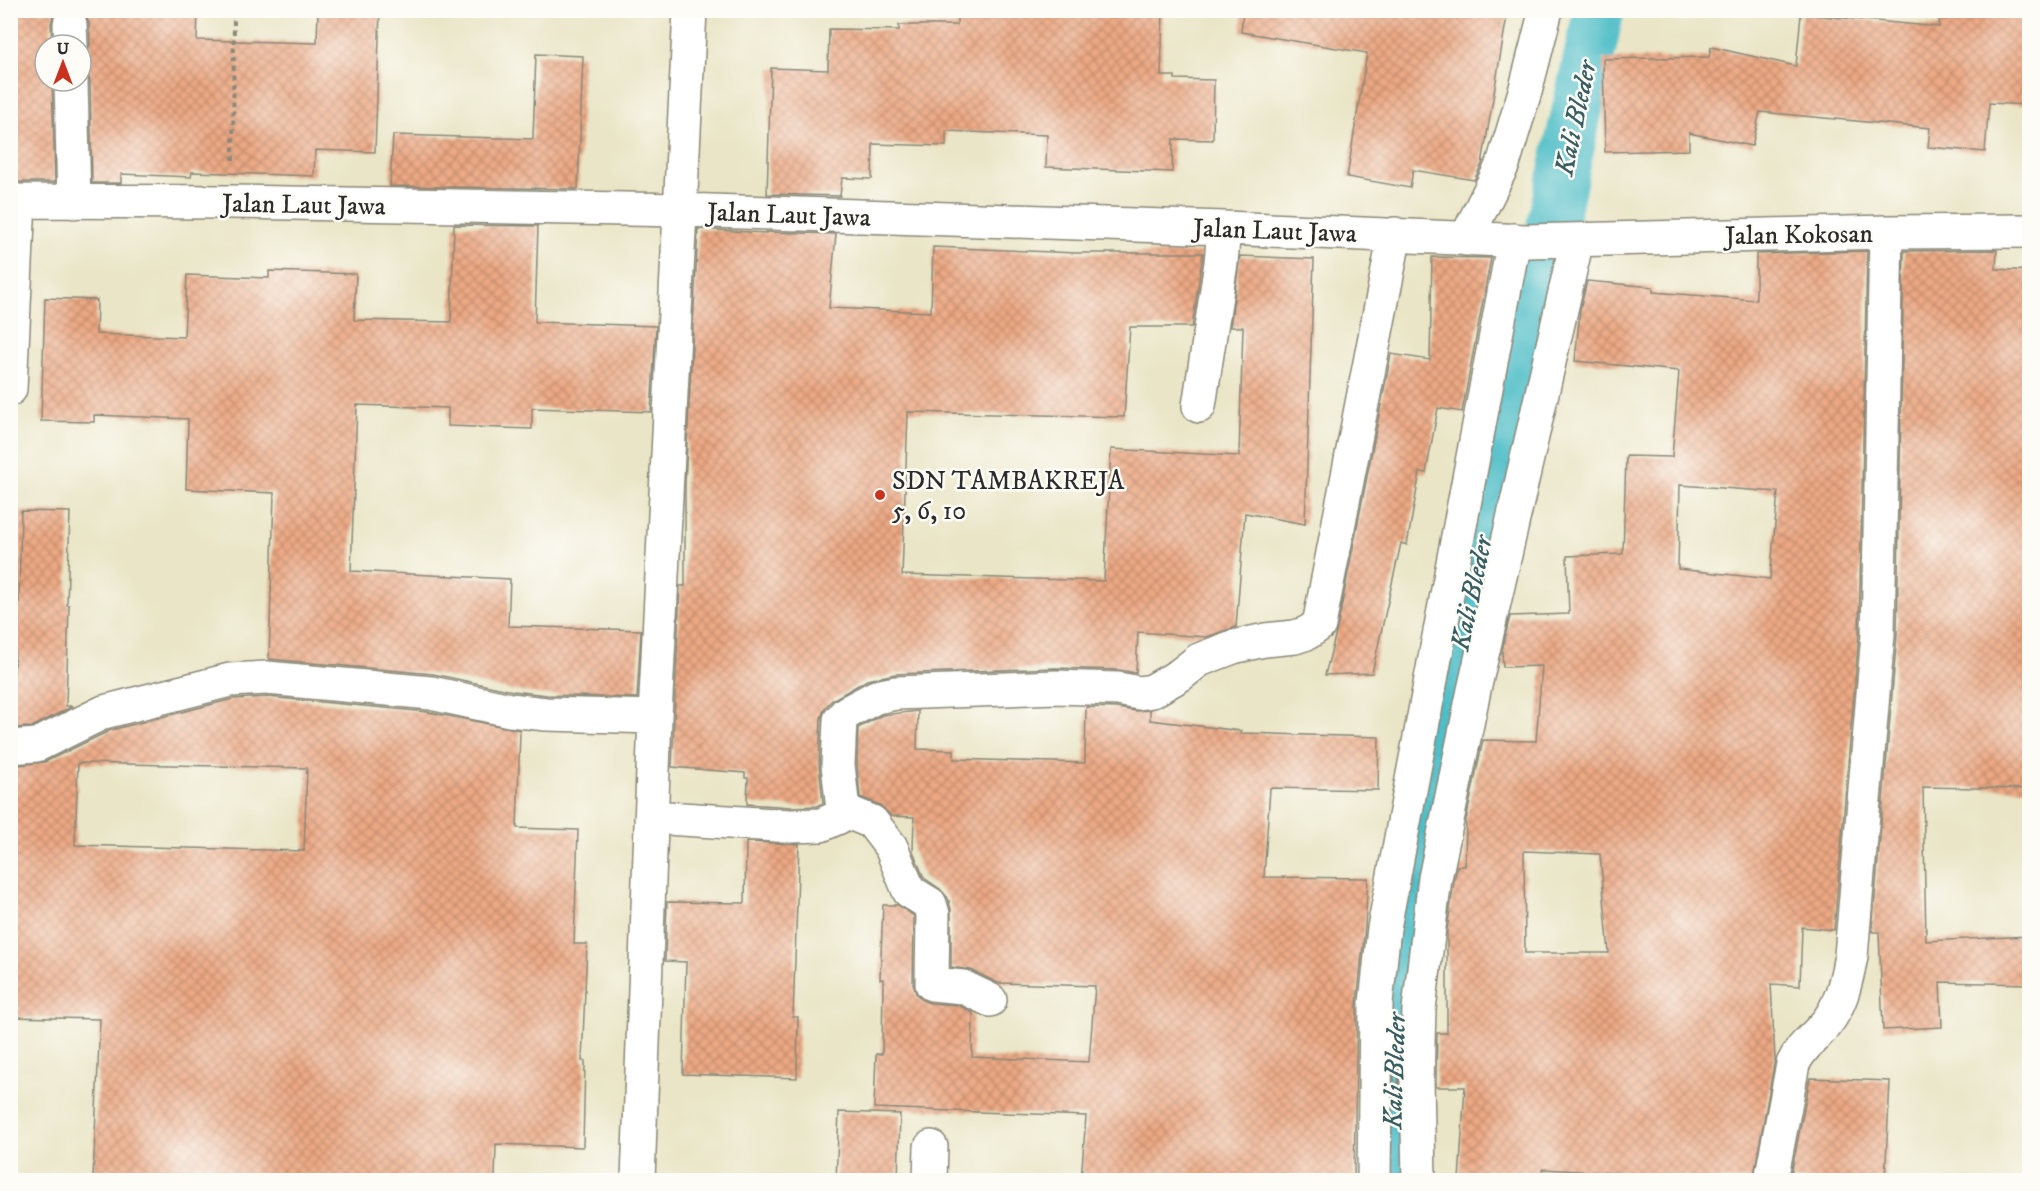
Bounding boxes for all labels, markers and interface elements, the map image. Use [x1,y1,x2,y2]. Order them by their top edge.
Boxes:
north arrow [33,33,93,93]
text: U [57,39,70,59]
water label: Kali Bleder [1547,56,1605,180]
street label: Jalan Laut Jawa [220,188,386,223]
street label: Jalan Laut Jawa [705,196,871,235]
street label: Jalan Laut Jawa [1191,212,1357,251]
street label: Jalan Kokosan [1723,218,1874,253]
place label: SDN TAMBAKREJA 5, 6, 10 [892,465,1125,528]
marker: SDN TAMBAKREJA 5, 6, 10 [873,488,887,502]
water label: Kali Bleder [1443,531,1501,655]
water label: Kali Bleder [1376,1010,1414,1131]

